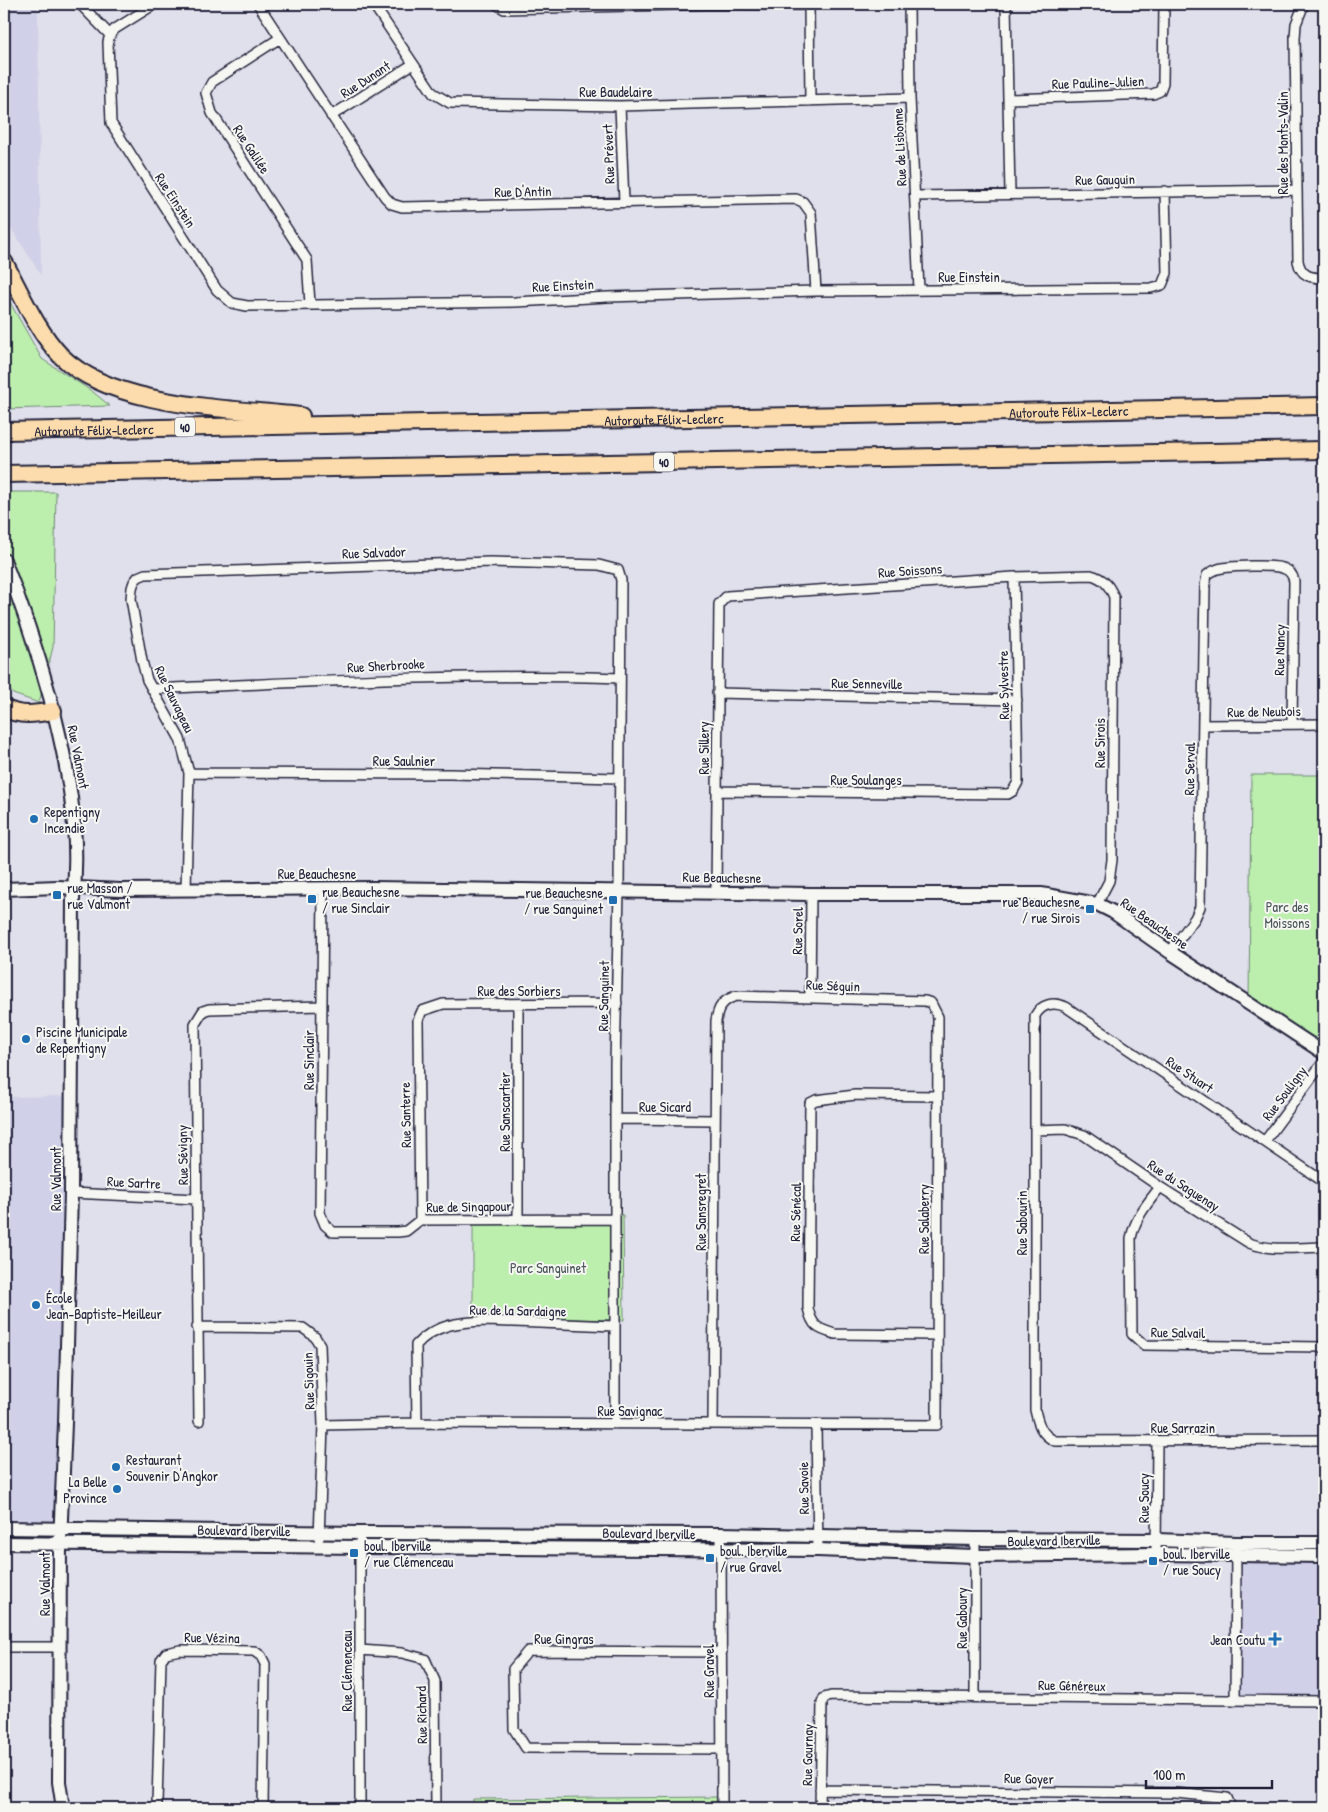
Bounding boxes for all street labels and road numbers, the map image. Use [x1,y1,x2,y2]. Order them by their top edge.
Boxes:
street label: Rue Dunant [336,56,394,102]
street label: Rue Pauline-Julien [1051,71,1145,93]
street label: Rue Baudelaire [579,82,653,101]
street label: Rue des Monts-Valin [1273,91,1292,195]
street label: Rue de Lisbonne [887,107,911,187]
street label: Rue Galilée [229,121,275,177]
street label: Rue Prévert [597,124,619,184]
street label: Rue Einstein [151,169,201,231]
street label: Rue Gauguin [1075,169,1135,190]
street label: Rue D'Antin [494,181,552,201]
street label: Rue Einstein [938,267,1000,286]
street label: Rue Einstein [532,274,594,296]
street label: Autoroute Félix-Leclerc [1009,400,1129,421]
street label: Autoroute Félix-Leclerc [604,408,724,429]
road number: 40 [175,418,195,437]
street label: Autoroute Félix-Leclerc [34,419,154,440]
road number: 40 [654,452,674,472]
street label: Rue Salvador [342,541,407,563]
street label: Rue Soissons [877,558,943,582]
street label: Rue Nancy [1269,624,1290,676]
street label: Rue Sylvestre [993,650,1014,720]
street label: Rue Sherbrooke [347,653,426,677]
street label: Rue Sauvageau [150,662,200,736]
street label: Rue Senneville [831,673,903,693]
street label: Rue de Neubois [1227,701,1301,721]
street label: Rue Sirois [1090,718,1109,768]
street label: Rue Sillery [694,721,714,775]
street label: Rue Valmont [64,724,94,790]
street label: Rue Serval [1179,742,1199,796]
street label: Rue Saulnier [373,751,436,770]
street label: Rue Soulanges [830,770,902,790]
street label: Rue Beauchesne [278,864,357,883]
street label: Rue Beauchesne [682,867,762,887]
street label: Rue Beauchesne [1117,893,1193,954]
street label: Rue Sorel [787,907,807,955]
street label: Rue Sanguinet [593,960,614,1032]
street label: Rue Séguin [806,975,860,996]
street label: Rue des Sorbiers [477,981,561,1000]
street label: Rue Sinclair [299,1029,318,1090]
street label: Rue Stuart [1163,1051,1218,1097]
street label: Rue Souligny [1257,1062,1312,1125]
street label: Rue Sanscartier [495,1072,514,1152]
street label: Rue Santerre [395,1082,415,1148]
street label: Rue Sicard [639,1097,692,1116]
street label: Rue Sévigny [172,1125,193,1185]
street label: Rue Valmont [46,1147,65,1211]
street label: Rue du Saguenay [1144,1155,1224,1216]
street label: Rue Sartre [107,1171,162,1193]
street label: Rue Sansregret [691,1173,711,1251]
street label: Rue Sénécal [785,1182,805,1242]
street label: Rue Salaberry [914,1184,934,1254]
street label: Rue Sabourin [1012,1191,1031,1255]
street label: Rue de Singapour [426,1196,512,1217]
street label: Rue de la Sardaigne [469,1300,567,1321]
street label: Rue Salvail [1151,1322,1206,1342]
street label: Rue Sigouin [298,1352,319,1410]
street label: Rue Savignac [598,1401,663,1421]
street label: Rue Sarrazin [1151,1418,1215,1437]
street label: Rue Savoie [793,1461,813,1514]
street label: Rue Soucy [1134,1473,1154,1523]
street label: Boulevard Iberville [197,1520,291,1540]
street label: Boulevard Iberville [602,1523,696,1543]
street label: Boulevard Iberville [1007,1530,1101,1550]
street label: Rue Valmont [35,1552,54,1616]
street label: Rue Gaboury [952,1587,972,1649]
street label: Rue Vézina [184,1627,240,1647]
street label: Rue Gingras [534,1629,594,1649]
street label: Rue Clémenceau [337,1630,356,1712]
street label: Rue Gravel [699,1644,718,1698]
street label: Rue Généreux [1038,1675,1106,1695]
street label: Rue Richard [411,1685,431,1744]
street label: Rue Gournay [797,1724,818,1786]
street label: Rue Goyer [1004,1768,1055,1789]

